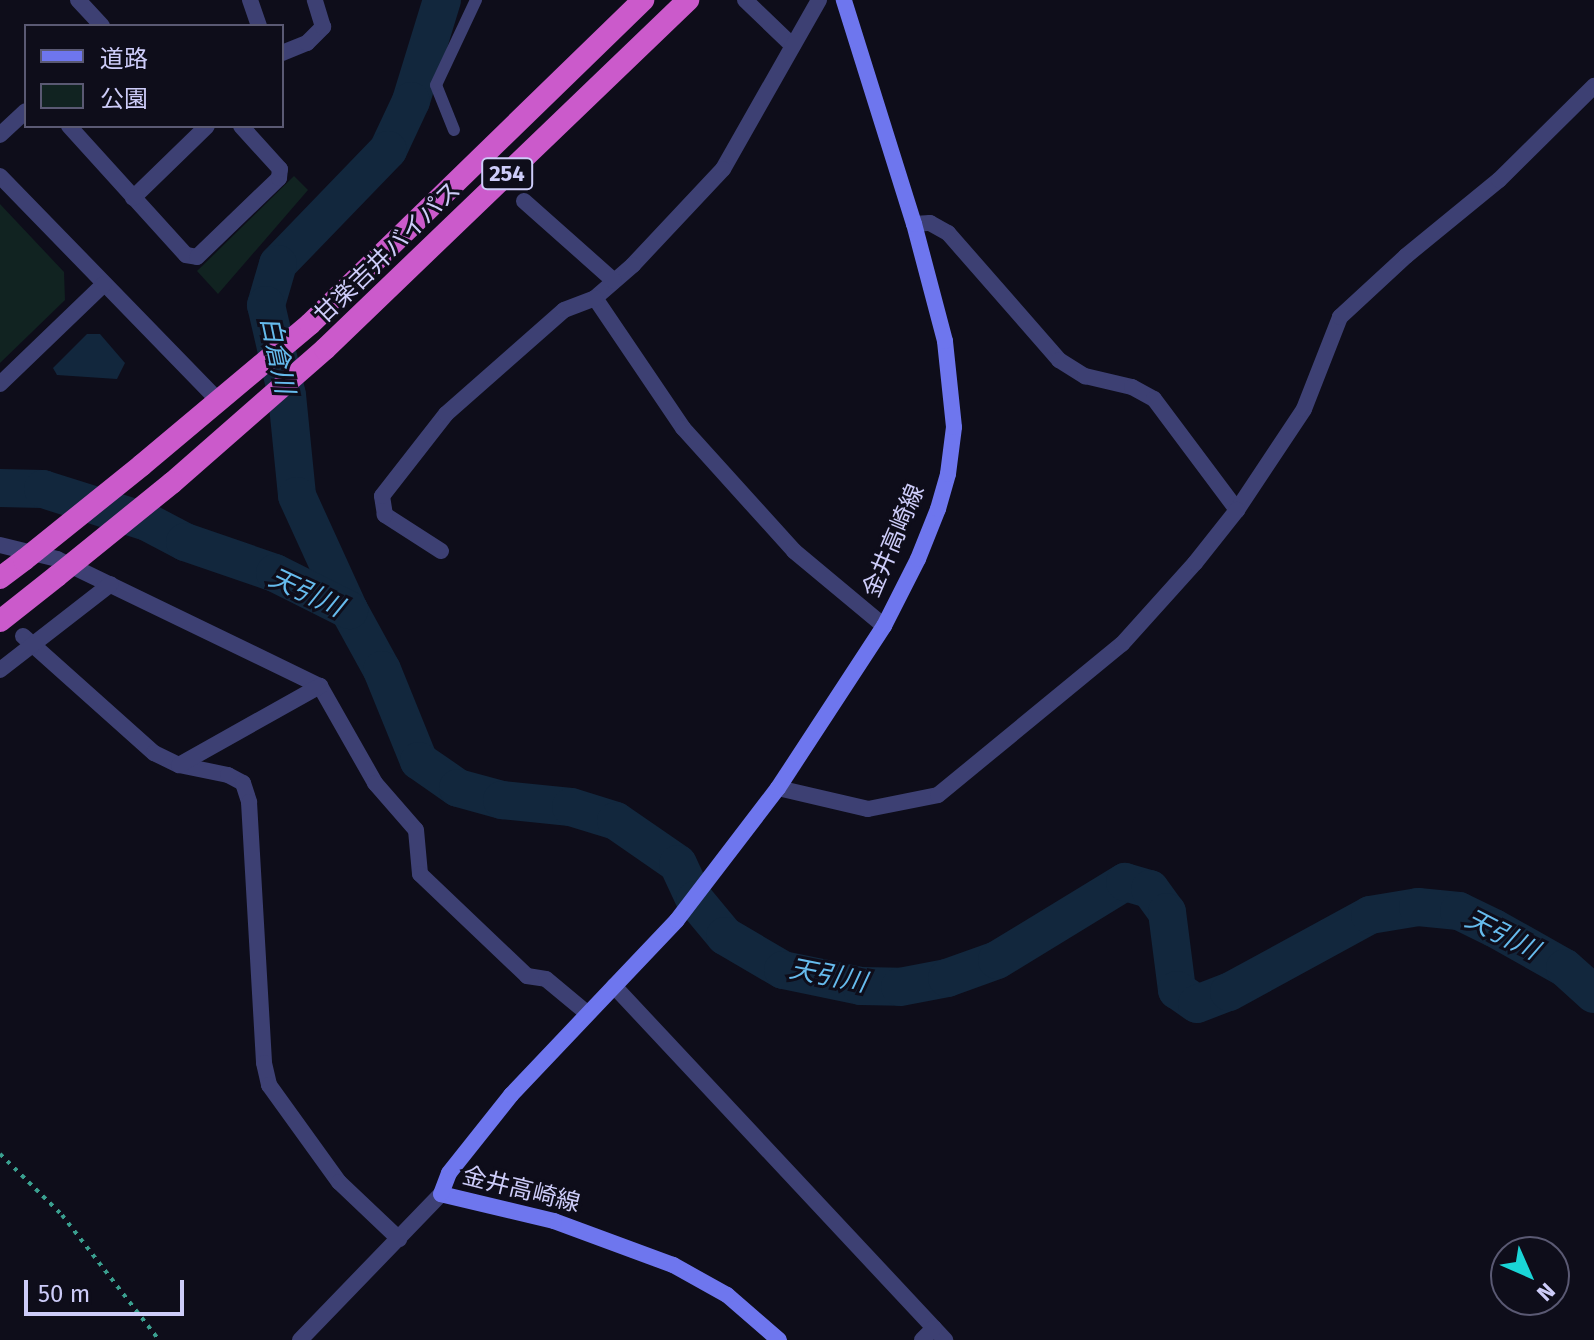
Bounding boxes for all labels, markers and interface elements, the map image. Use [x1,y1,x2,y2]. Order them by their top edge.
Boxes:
legend [24,24,284,128]
text: 道路 [100,45,148,73]
text: 公園 [100,85,148,113]
road number: 254 [481,156,533,192]
street label: 甘楽吉井バイパス [309,176,467,330]
water label: 白倉川 [254,314,300,396]
street label: 金井高崎線 [857,480,931,602]
water label: 天引川 [264,562,348,624]
water label: 天引川 [1460,903,1544,967]
water label: 天引川 [787,953,869,999]
street label: 金井高崎線 [459,1162,583,1218]
north arrow [1490,1236,1570,1316]
scale bar [28,1264,188,1314]
text: N [1531,1277,1561,1307]
text: 50 m [38,1280,90,1308]

